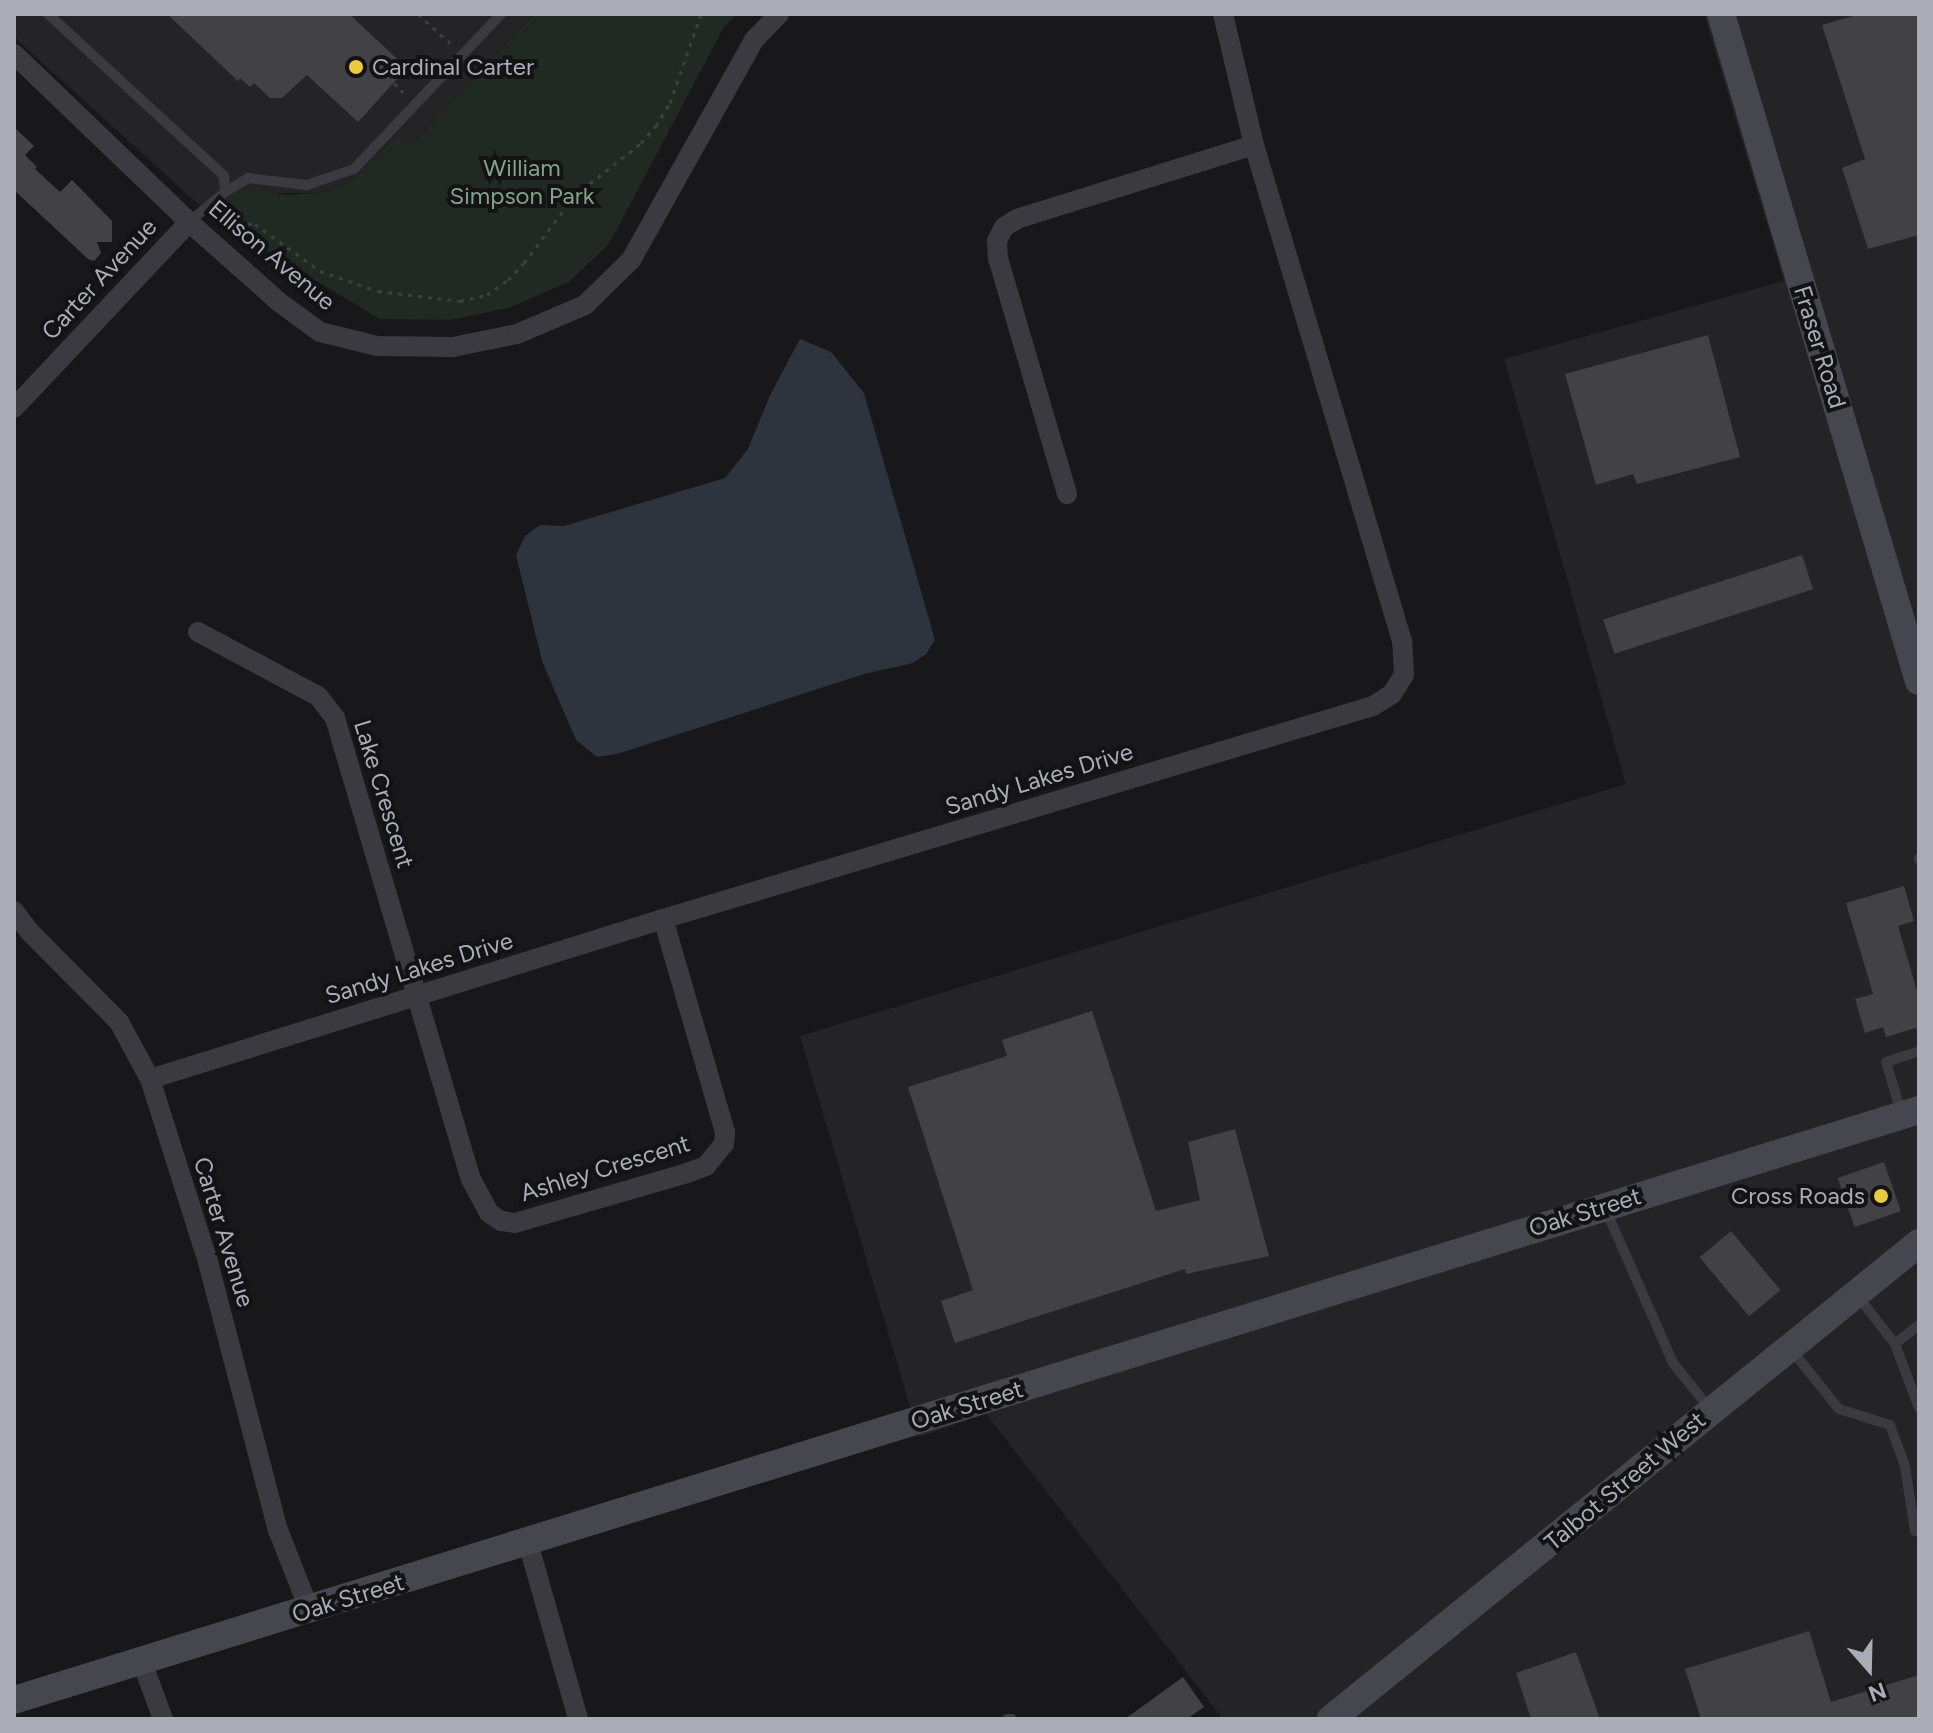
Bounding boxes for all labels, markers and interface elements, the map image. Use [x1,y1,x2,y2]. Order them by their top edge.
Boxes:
place label: Cardinal Carter [372,53,534,81]
marker: Cardinal Carter [347,58,365,76]
park label: William Simpson Park [450,154,594,210]
street label: Ellison Avenue [203,194,341,316]
street label: Carter Avenue [36,213,162,345]
street label: Fraser Road [1788,282,1852,412]
street label: Lake Crescent [348,716,420,872]
street label: Sandy Lakes Drive [942,737,1136,821]
street label: Sandy Lakes Drive [322,926,516,1010]
street label: Ashley Crescent [517,1129,693,1207]
street label: Carter Avenue [188,1154,260,1310]
street label: Oak Street [1526,1181,1644,1243]
place label: Cross Roads [1731,1182,1865,1210]
marker: Cross Roads [1872,1187,1890,1205]
street label: Oak Street [908,1374,1026,1436]
street label: Talbot Street West [1539,1405,1711,1557]
street label: Oak Street [289,1567,407,1629]
north arrow [1829,1629,1909,1709]
text: N [1865,1676,1890,1708]

